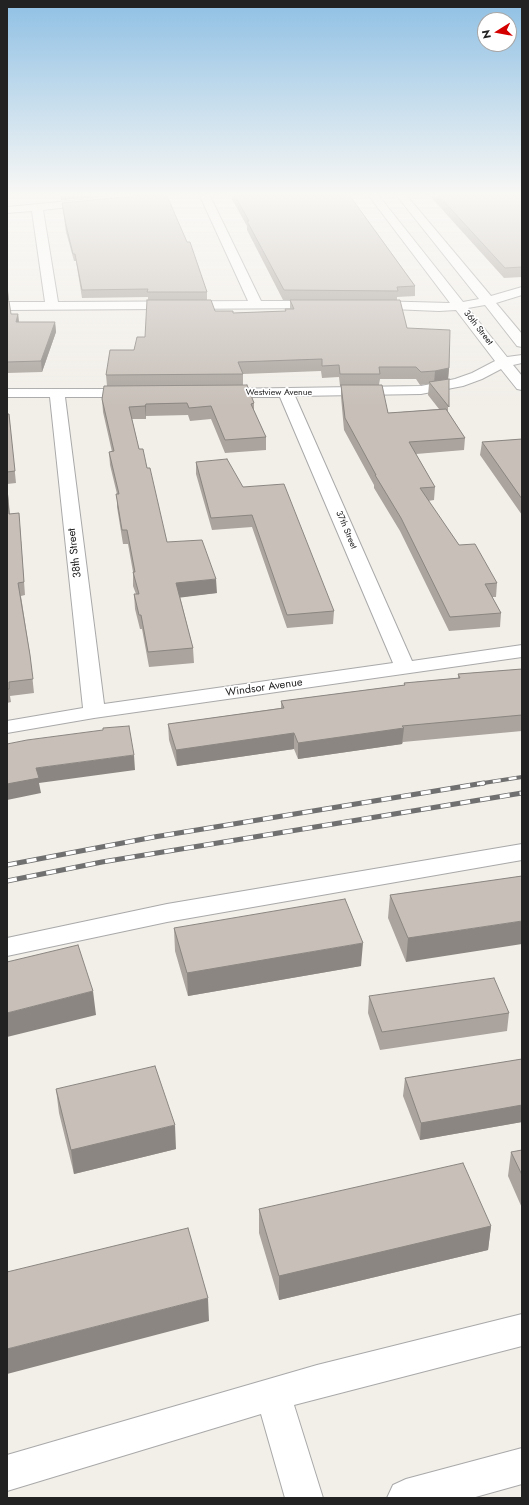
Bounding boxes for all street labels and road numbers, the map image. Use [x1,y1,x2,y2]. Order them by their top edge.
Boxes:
street label: 36th Street [461,308,495,348]
street label: Westview Avenue [246,388,312,398]
street label: 37th Street [333,509,359,551]
street label: 38th Street [65,527,85,579]
street label: Windsor Avenue [225,676,303,700]

